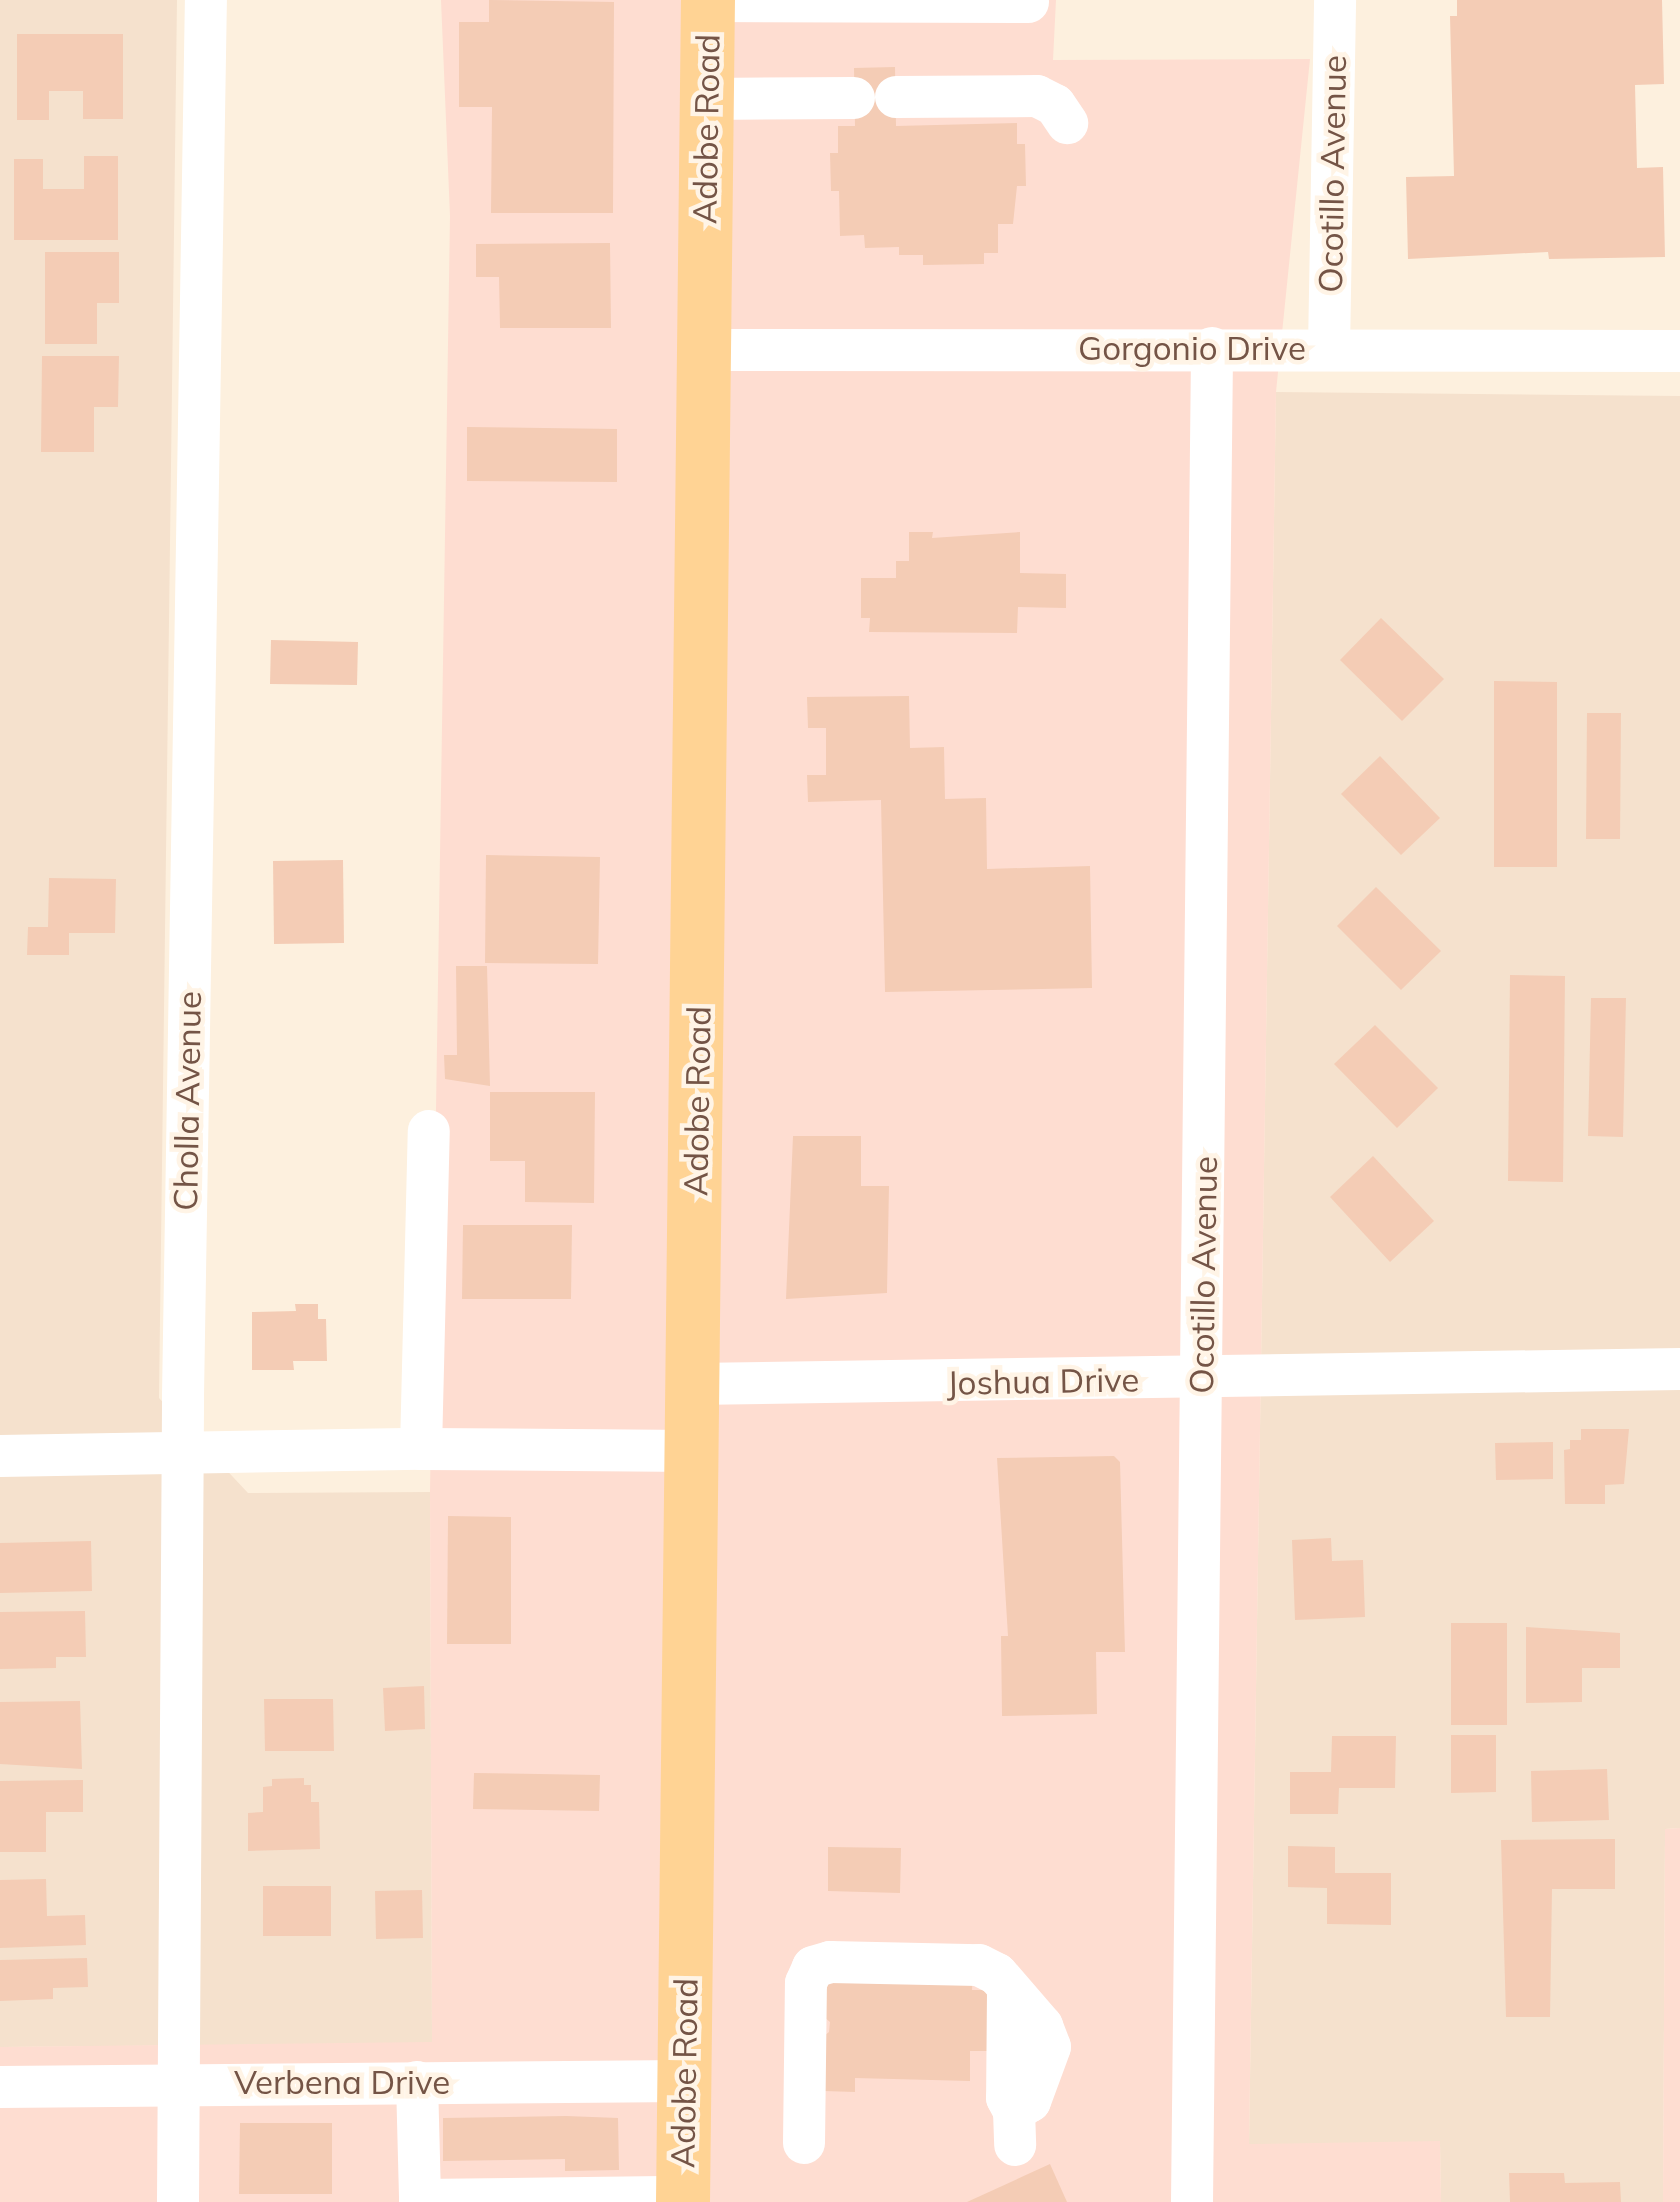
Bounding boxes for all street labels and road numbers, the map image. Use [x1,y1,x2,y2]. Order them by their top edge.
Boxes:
street label: Adobe Road [685,34,727,224]
street label: Ocotillo Avenue [1310,55,1354,293]
street label: Gorgonio Drive [1078,328,1306,368]
street label: Cholla Avenue [165,991,209,1211]
street label: Adobe Road [676,1006,718,1196]
street label: Ocotillo Avenue [1181,1156,1225,1394]
street label: Joshua Drive [946,1360,1140,1402]
street label: Adobe Road [663,1978,705,2168]
street label: Verbena Drive [234,2062,450,2102]

